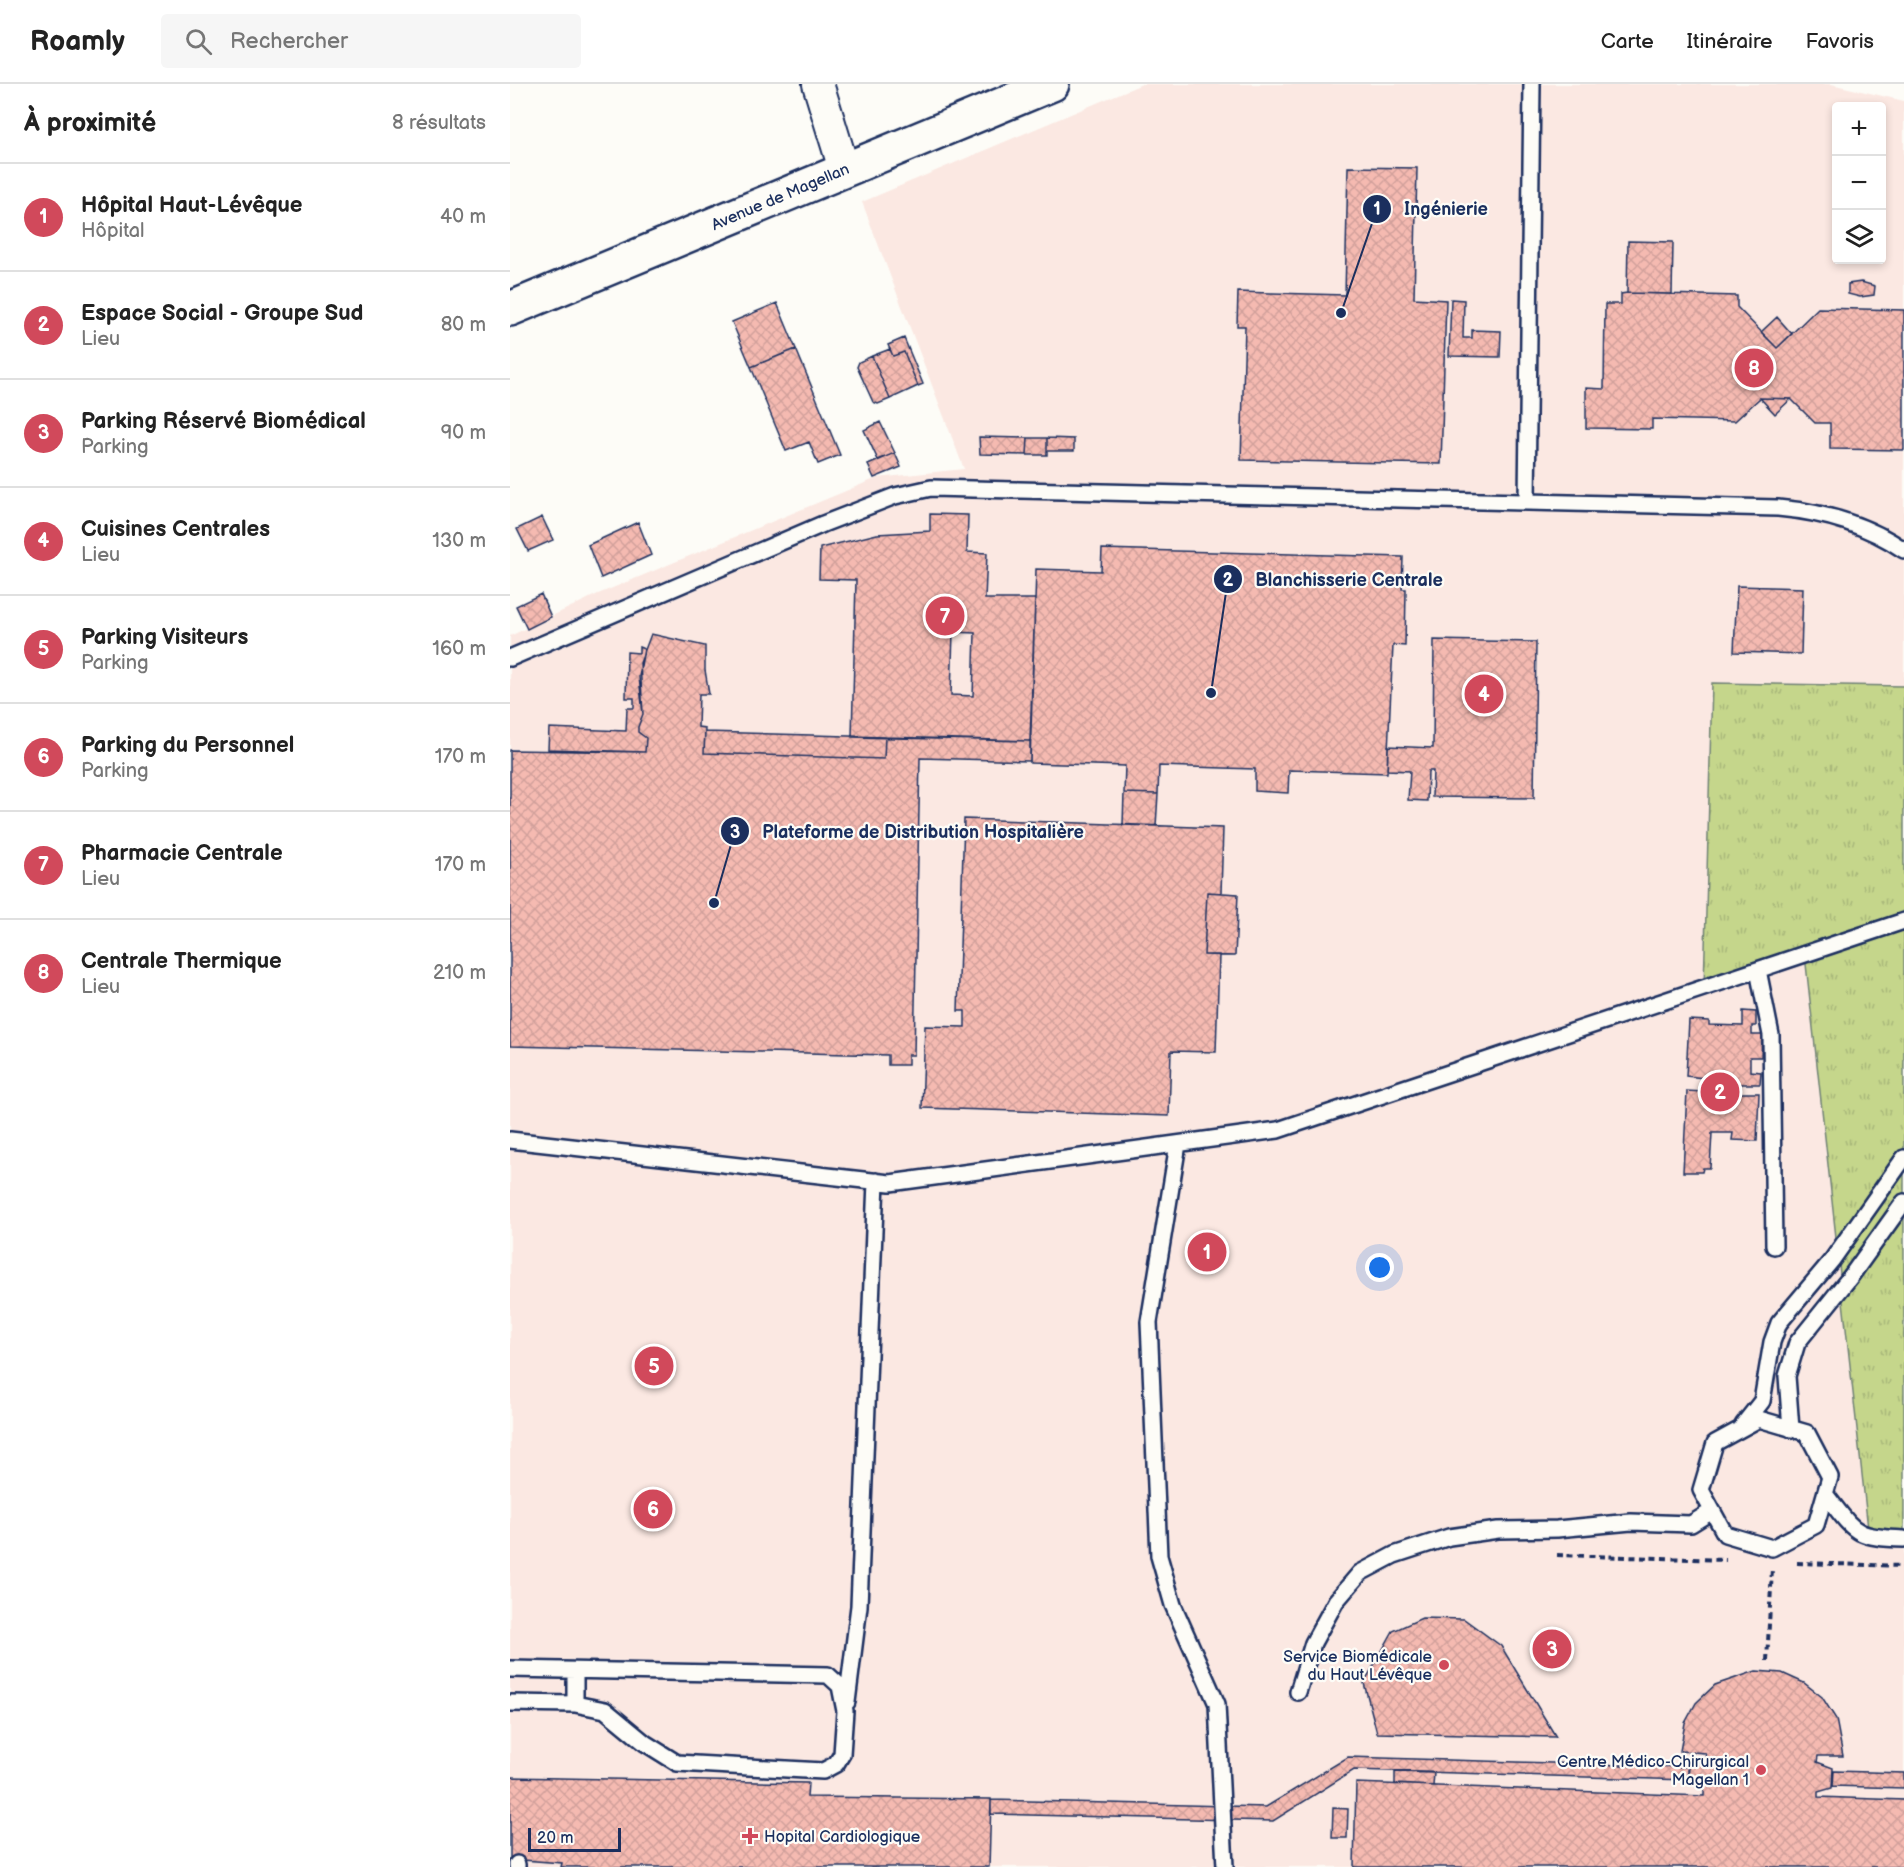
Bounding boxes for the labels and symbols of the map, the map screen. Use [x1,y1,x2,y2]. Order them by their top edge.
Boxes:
street label: Avenue de Magellan [709,160,852,235]
callout: Ingénierie [1362,191,1500,227]
text: 1 [1373,199,1381,220]
text: Ingénierie [1404,199,1488,220]
pin: 8 [1734,346,1774,390]
callout: Blanchisserie Centrale [1213,561,1455,597]
text: 2 [1223,570,1234,591]
text: Blanchisserie Centrale [1255,570,1443,591]
pin: 7 [926,594,964,638]
pin: 4 [1464,672,1504,716]
callout: Plateforme de Distribution Hospitalière [720,813,1095,849]
text: 3 [730,822,740,843]
text: Plateforme de Distribution Hospitalière [762,822,1084,843]
pin: 2 [1700,1070,1740,1114]
pin: 1 [1188,1230,1226,1274]
your location [1365,1253,1394,1282]
pin: 5 [634,1344,674,1388]
pin: 6 [634,1486,672,1532]
pin: 3 [1532,1626,1572,1672]
place label: Service Biomédicale du Haut Lévêque [1283,1648,1433,1685]
marker: Service Biomédicale du Haut Lévêque [1437,1658,1451,1672]
place label: Centre Médico-Chirurgical Magellan 1 [1557,1753,1749,1790]
marker: Centre Médico-Chirurgical Magellan 1 [1754,1763,1768,1777]
scale bar [528,1825,621,1852]
marker: Hopital Cardiologique [741,1827,759,1845]
place label: Hopital Cardiologique [764,1828,921,1847]

